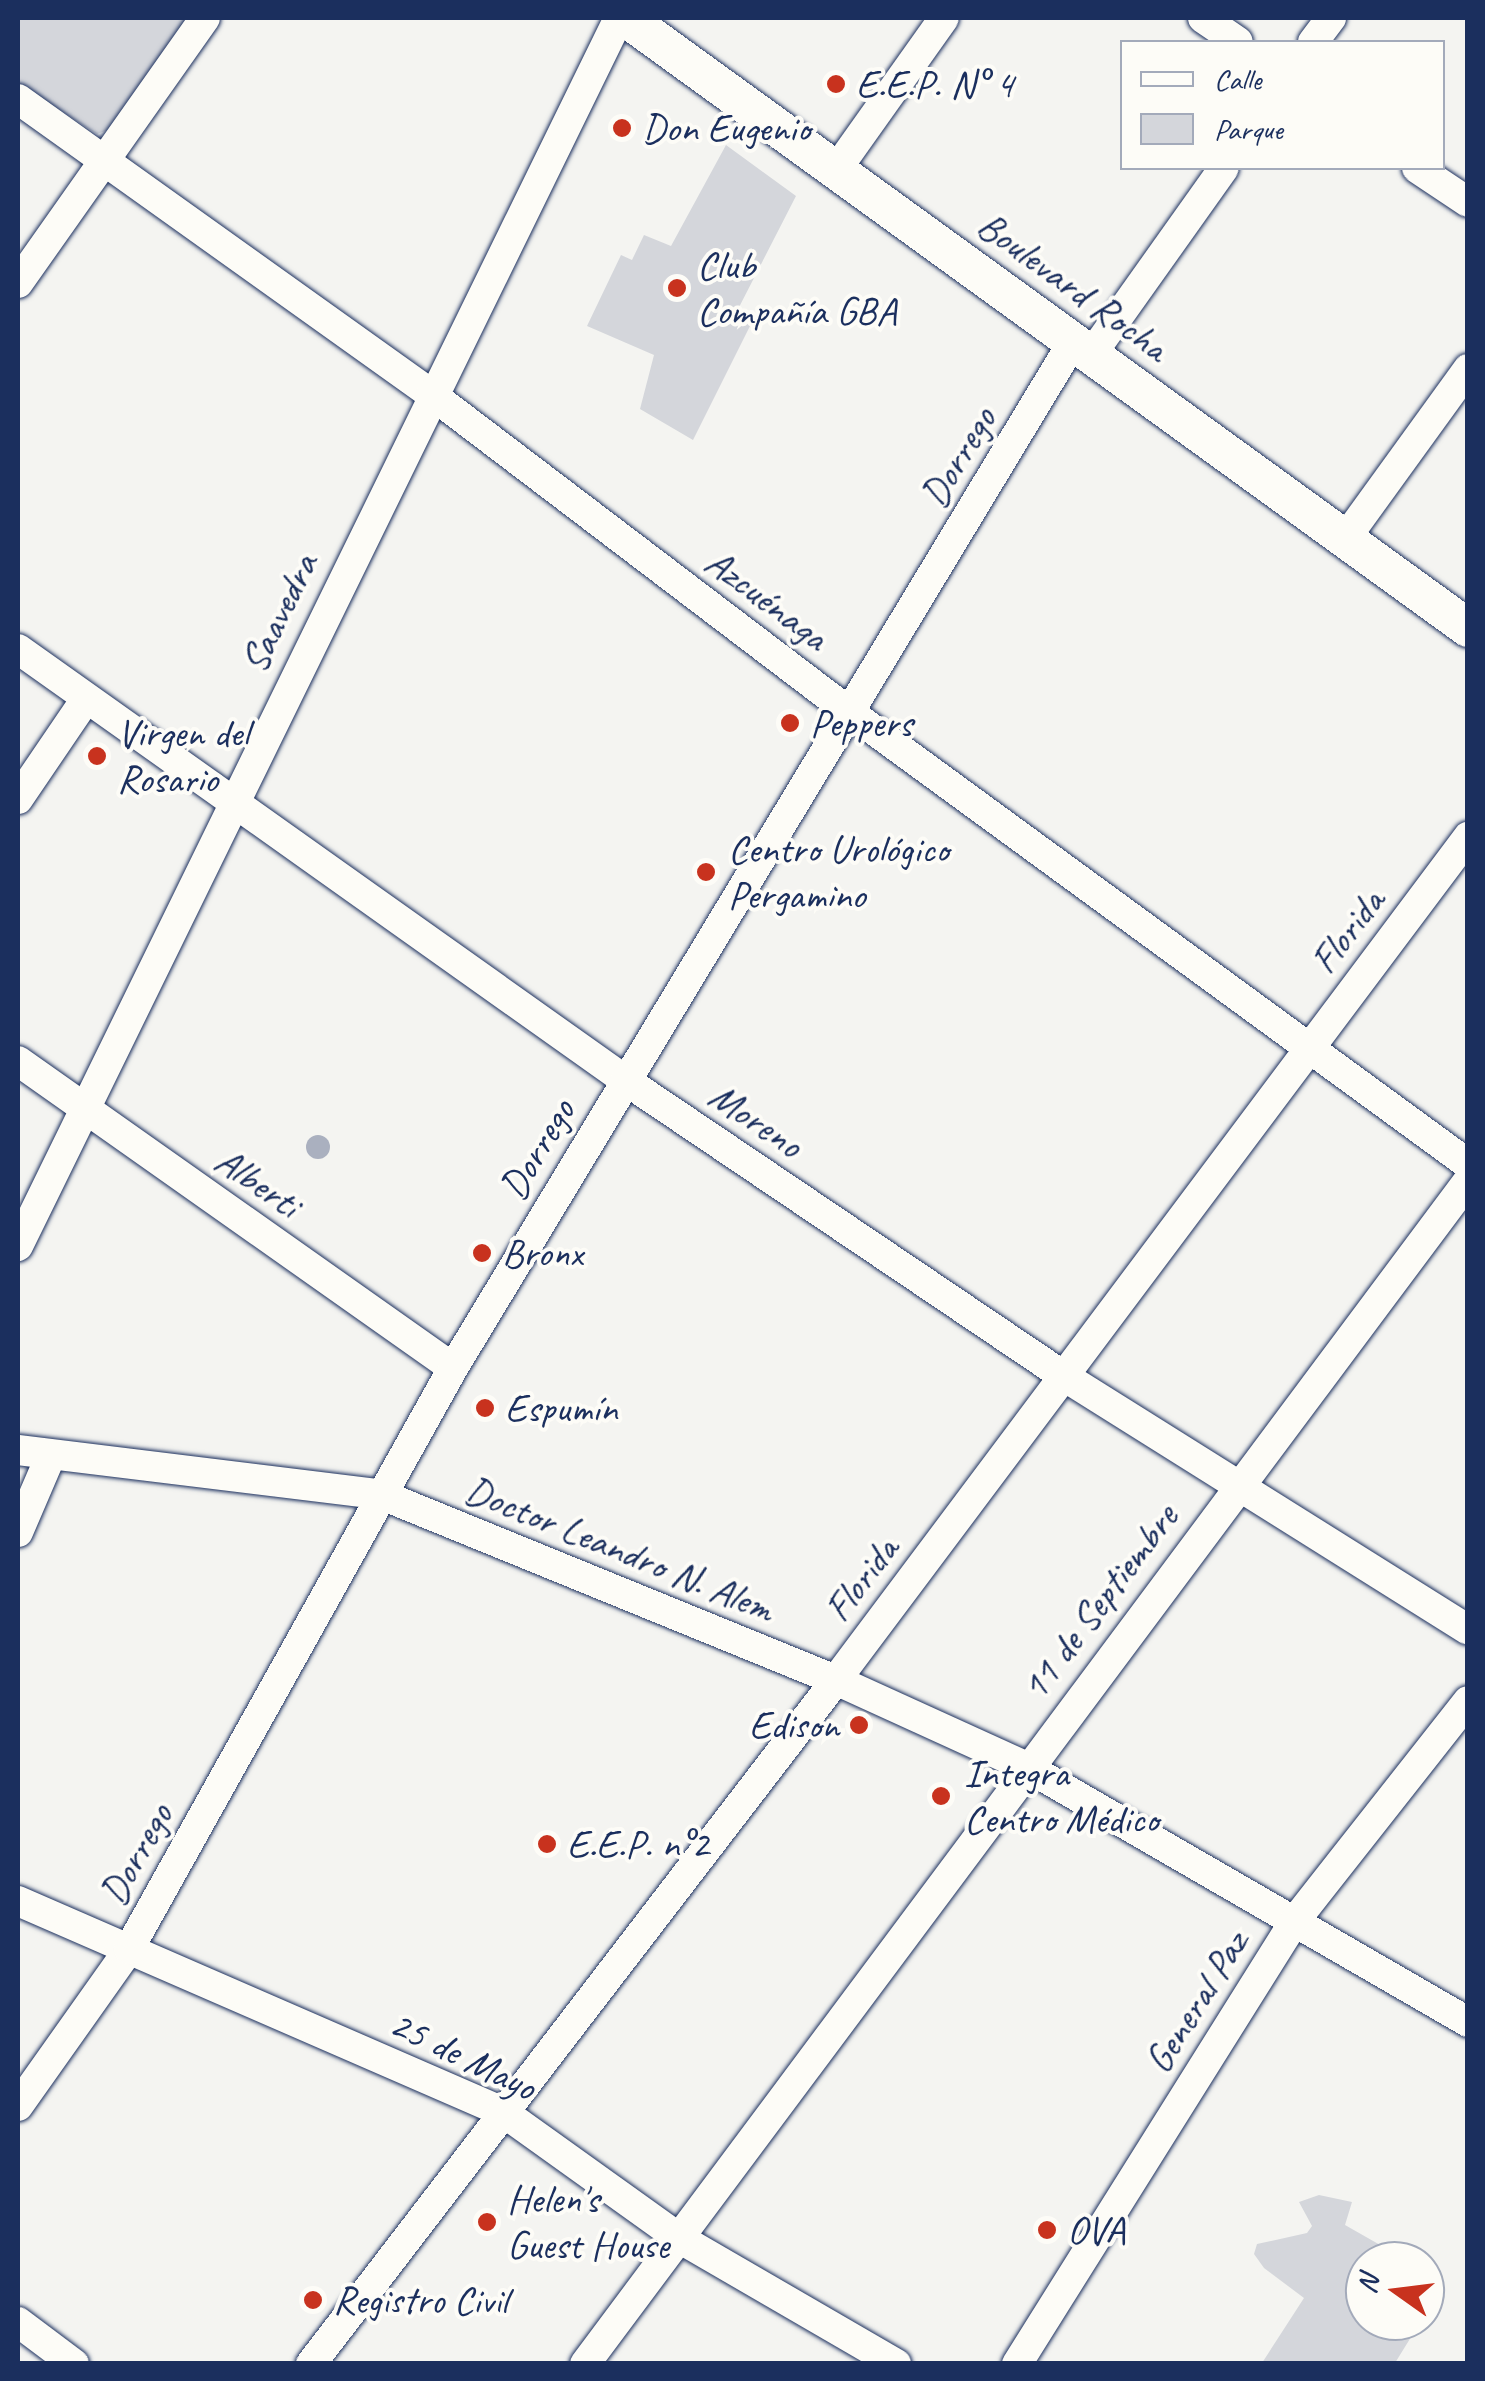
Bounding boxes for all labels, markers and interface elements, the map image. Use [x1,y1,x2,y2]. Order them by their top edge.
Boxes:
legend [1120,40,1445,170]
place label: E.E.P. N° 4 [856,60,1013,108]
text: Calle [1214,60,1261,98]
marker: E.E.P. N° 4 [825,73,847,95]
place label: Don Eugenio [642,104,810,152]
text: Parque [1214,110,1283,148]
marker: Don Eugenio [611,117,633,139]
street label: Boulevard Rocha [968,201,1178,371]
place label: Club Compañía GBA [697,241,896,335]
marker: Club Compañía GBA [666,277,688,299]
street label: Dorrego [910,398,1006,516]
street label: Azcuénaga [696,537,838,661]
street label: Saavedra [230,546,328,680]
place label: Peppers [810,699,912,747]
place label: Virgen del Rosario [117,709,249,803]
marker: Peppers [779,712,801,734]
marker: Virgen del Rosario [86,745,108,767]
place label: Centro Urológico Pergamino [728,825,949,919]
marker: Centro Urológico Pergamino [693,859,719,885]
street label: Florida [1300,879,1394,983]
street label: Moreno [700,1071,812,1169]
street label: Dorrego [489,1090,585,1208]
street label: Alberti [206,1136,310,1228]
place label: Bronx [502,1229,583,1277]
marker: Bronx [471,1242,493,1264]
place label: Espumín [505,1384,618,1432]
marker: Espumín [474,1397,496,1419]
street label: Doctor Leandro N. Alem [459,1465,781,1633]
street label: 11 de Septiembre [1010,1495,1188,1709]
street label: Florida [814,1527,908,1631]
place label: Edison [749,1701,839,1749]
marker: Edison [848,1714,870,1736]
place label: Integra Centro Médico [964,1749,1158,1843]
marker: Integra Centro Médico [928,1783,954,1809]
street label: Dorrego [89,1795,183,1913]
place label: E.E.P. n°2 [567,1820,709,1868]
marker: E.E.P. n°2 [536,1833,558,1855]
street label: General Paz [1134,1922,1258,2082]
street label: 25 de Mayo [382,1999,544,2111]
place label: Helen's Guest House [507,2175,669,2269]
place label: OVA [1067,2206,1125,2254]
marker: Helen's Guest House [476,2211,498,2233]
marker: OVA [1036,2219,1058,2241]
north arrow [1345,2241,1445,2341]
text: N [1348,2271,1386,2297]
place label: Registro Civil [333,2276,508,2324]
marker: Registro Civil [302,2289,324,2311]

